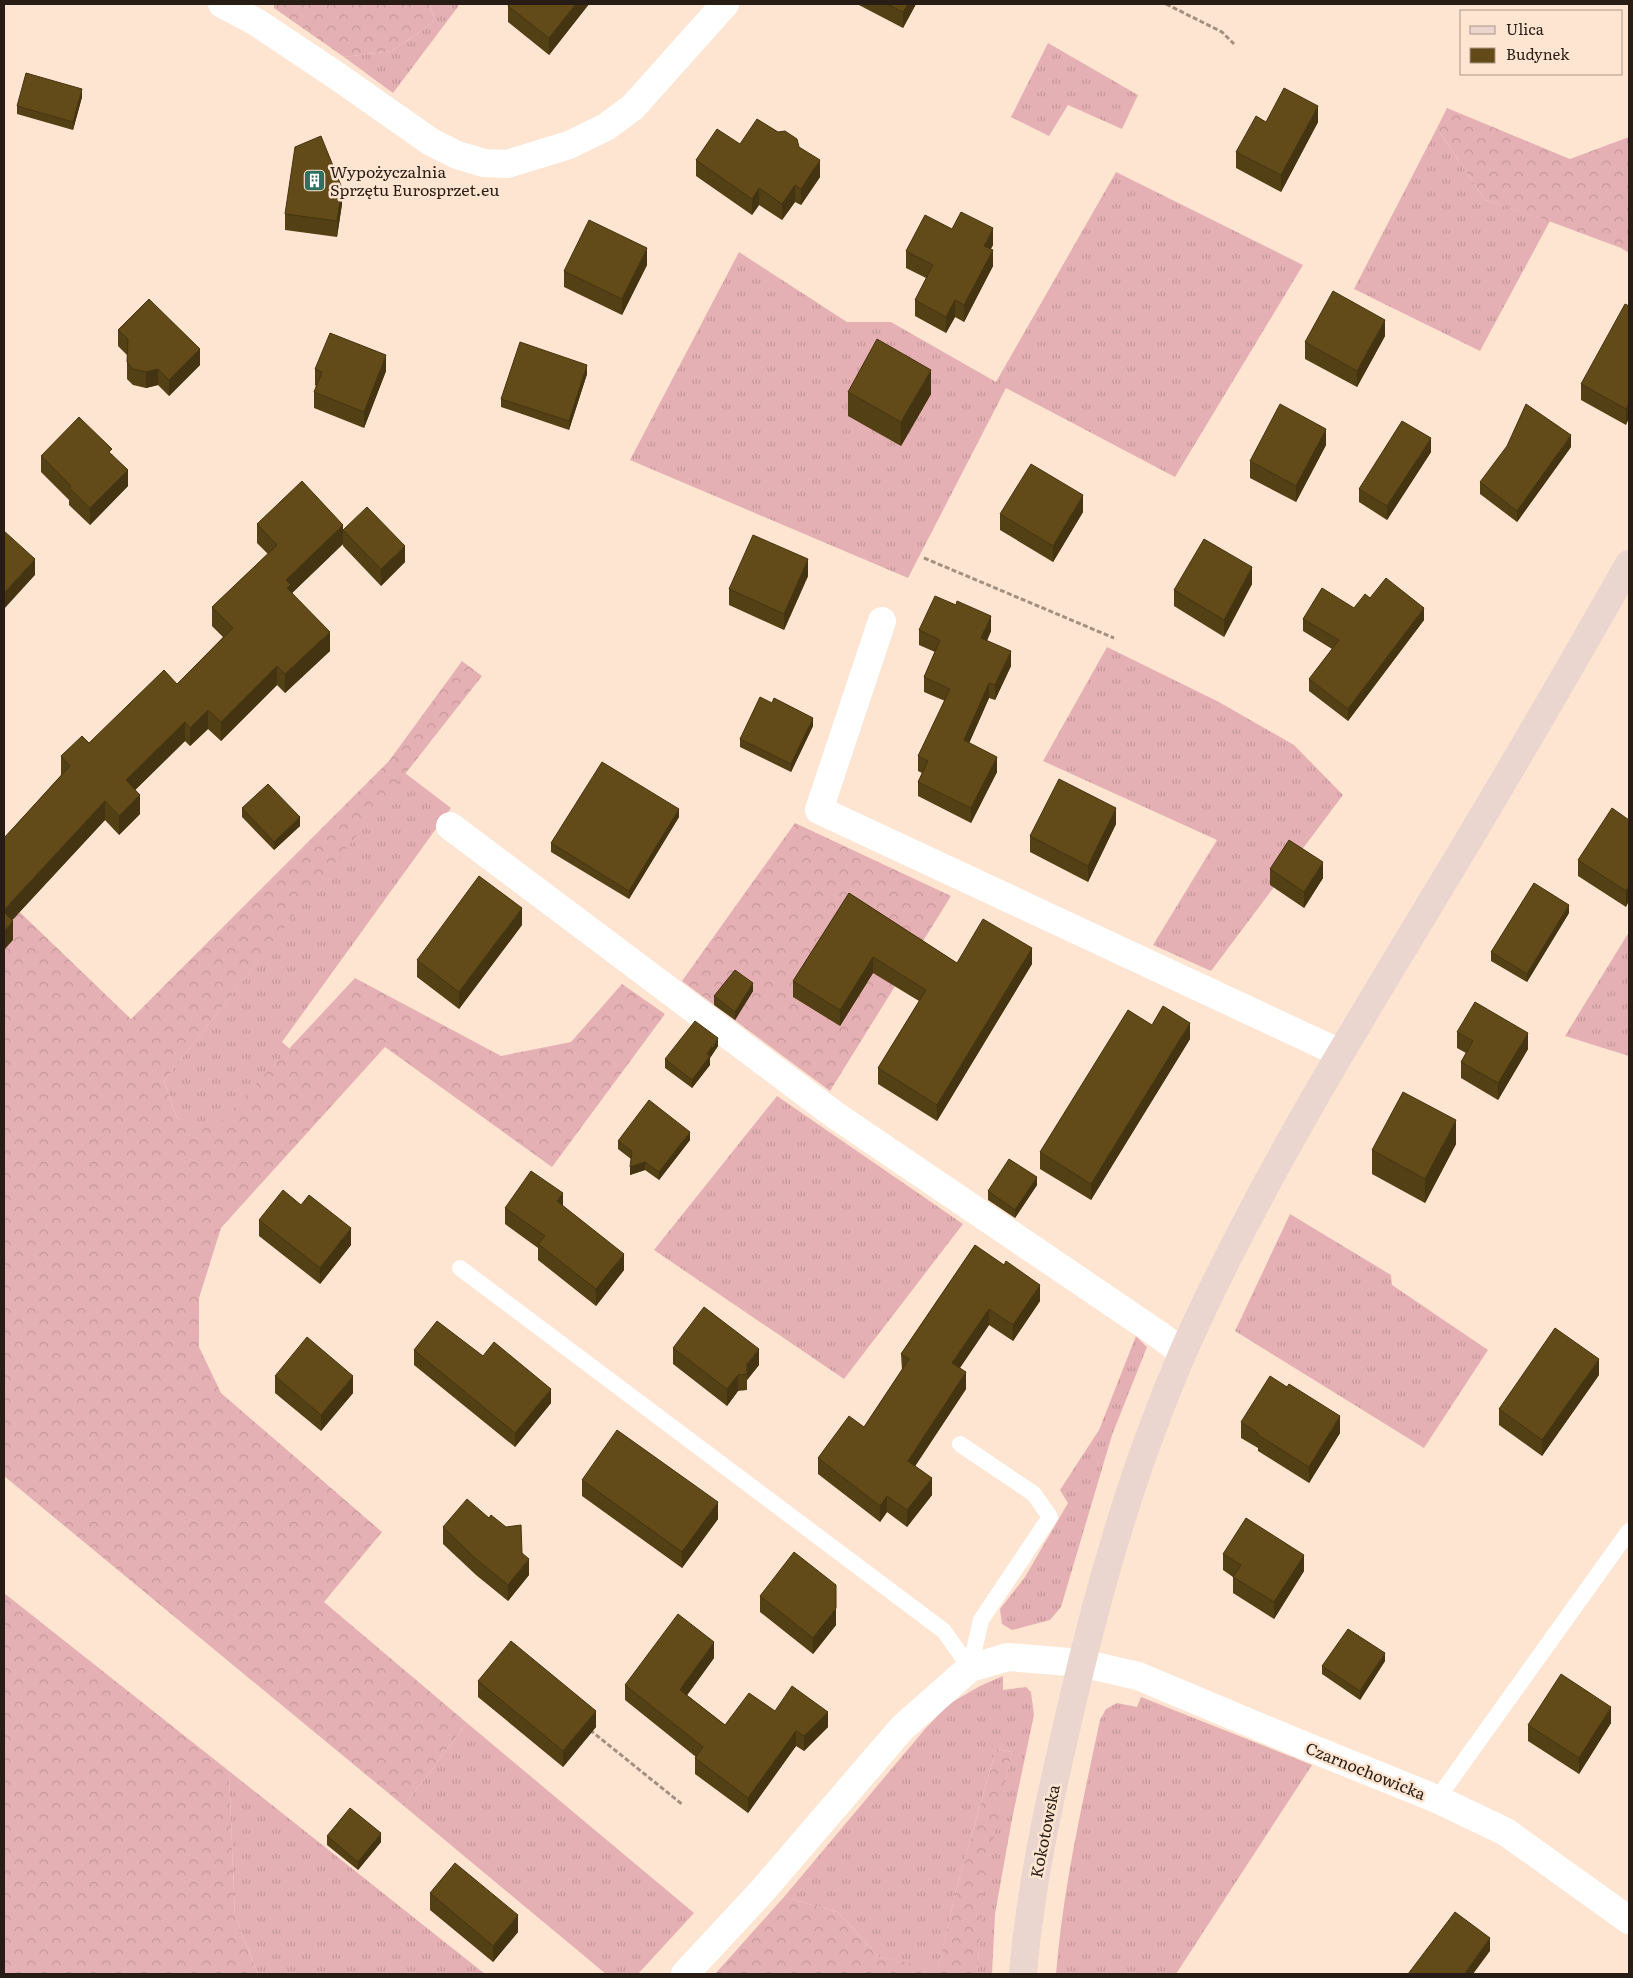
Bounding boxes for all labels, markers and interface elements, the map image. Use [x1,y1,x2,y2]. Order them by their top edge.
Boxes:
legend [1460,10,1623,75]
text: Ulica [1506,17,1545,40]
text: Budynek [1506,42,1570,65]
place label: Wypożyczalnia Sprzętu Eurosprzet.eu [330,159,499,201]
building icon: Wypożyczalnia Sprzętu Eurosprzet.eu [302,168,326,192]
street label: Czarnochowicka [1302,1735,1430,1805]
street label: Kokotowska [1023,1782,1065,1880]

